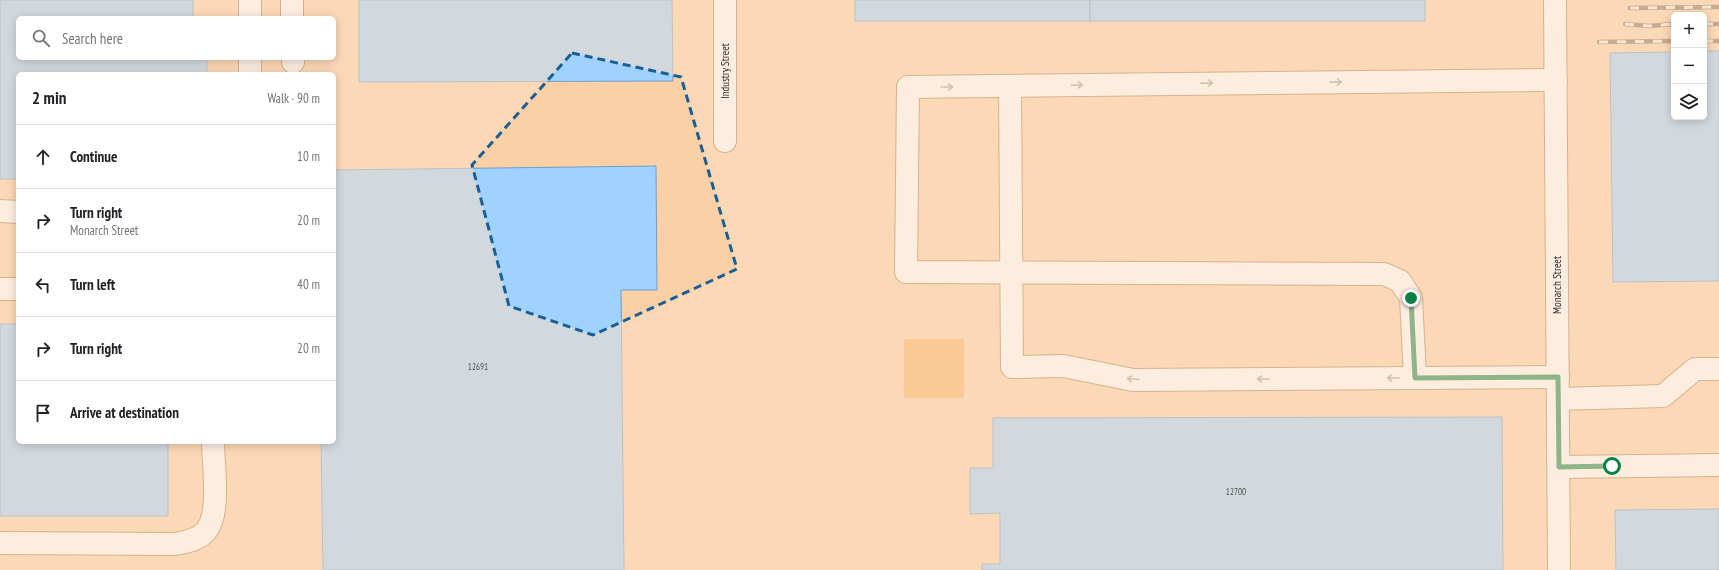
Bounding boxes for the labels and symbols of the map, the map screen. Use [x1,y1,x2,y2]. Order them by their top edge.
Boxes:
street label: Industry Street [718,43,732,99]
one-way arrow [1329,78,1342,86]
one-way arrow [1200,79,1213,87]
one-way arrow [1070,81,1083,89]
one-way arrow [940,83,953,91]
street label: Monarch Street [1550,256,1564,314]
route end [1402,289,1420,307]
house number: 12691 [468,361,488,372]
one-way arrow [1387,374,1400,382]
one-way arrow [1127,375,1140,383]
one-way arrow [1257,375,1270,383]
route start [1603,457,1621,475]
house number: 12700 [1226,486,1246,497]

